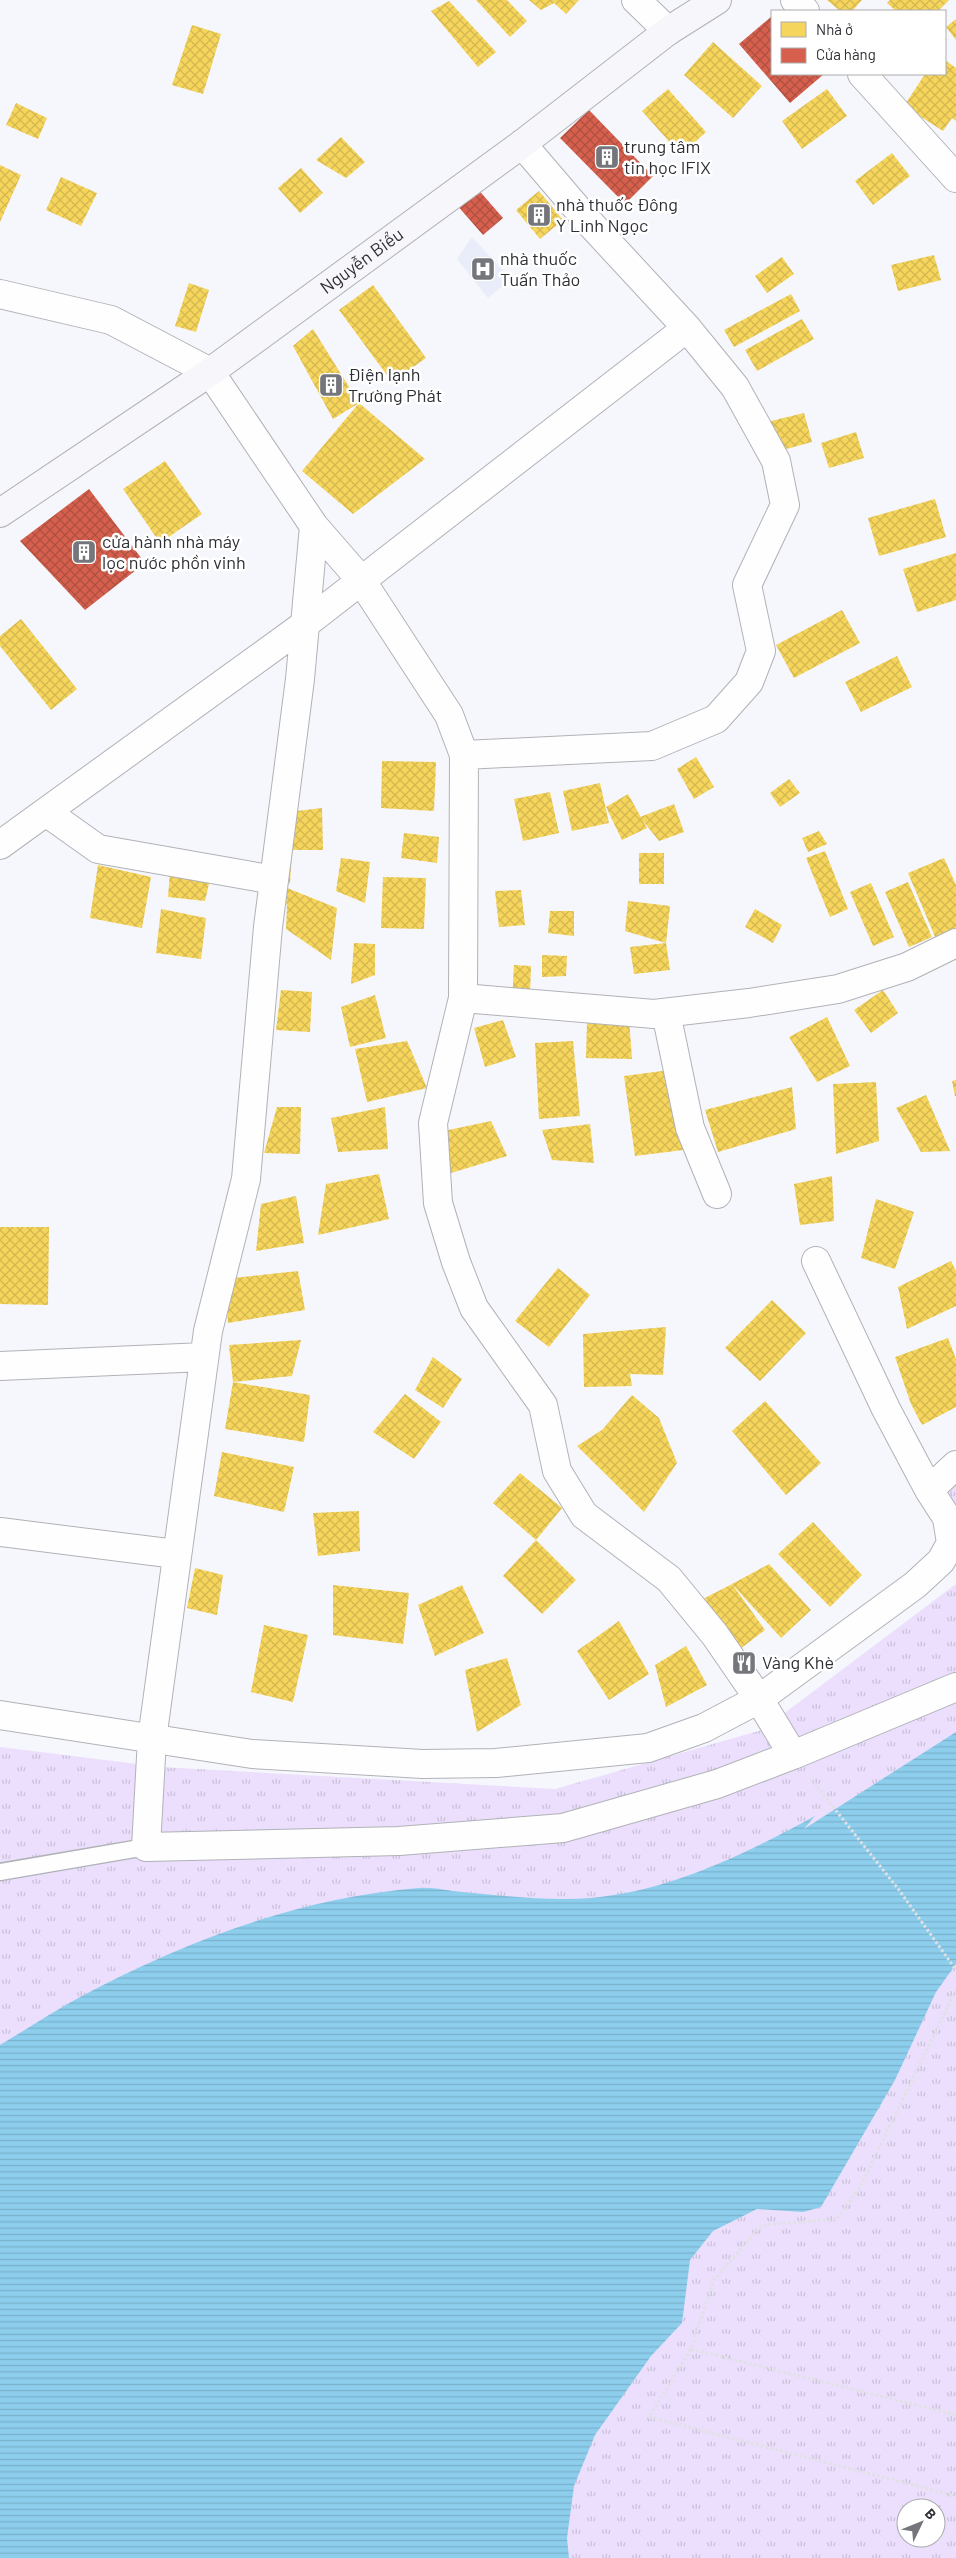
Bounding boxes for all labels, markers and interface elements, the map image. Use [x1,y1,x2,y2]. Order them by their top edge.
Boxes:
legend [771,10,946,75]
text: Nhà ở [816,20,853,38]
text: Cửa hàng [816,45,876,63]
place label: trung tâm tin học IFIX [624,135,711,178]
building icon: trung tâm tin học IFIX [594,144,620,170]
place label: nhà thuốc Đông Y Linh Ngọc [556,193,678,236]
building icon: nhà thuốc Đông Y Linh Ngọc [526,202,552,228]
street label: Nguyễn Biểu [315,223,407,298]
place label: nhà thuốc Tuấn Thảo [500,247,580,290]
hospital icon: nhà thuốc Tuấn Thảo [470,256,496,282]
place label: Điện lạnh Trường Phát [348,363,442,406]
building icon: Điện lạnh Trường Phát [318,372,344,398]
place label: cửa hành nhà máy lọc nước phồn vinh [102,530,246,573]
building icon: cửa hành nhà máy lọc nước phồn vinh [71,539,97,565]
restaurant icon: Vàng Khè [731,1650,757,1676]
place label: Vàng Khè [762,1651,834,1673]
north arrow [896,2498,946,2548]
text: B [922,2505,940,2523]

